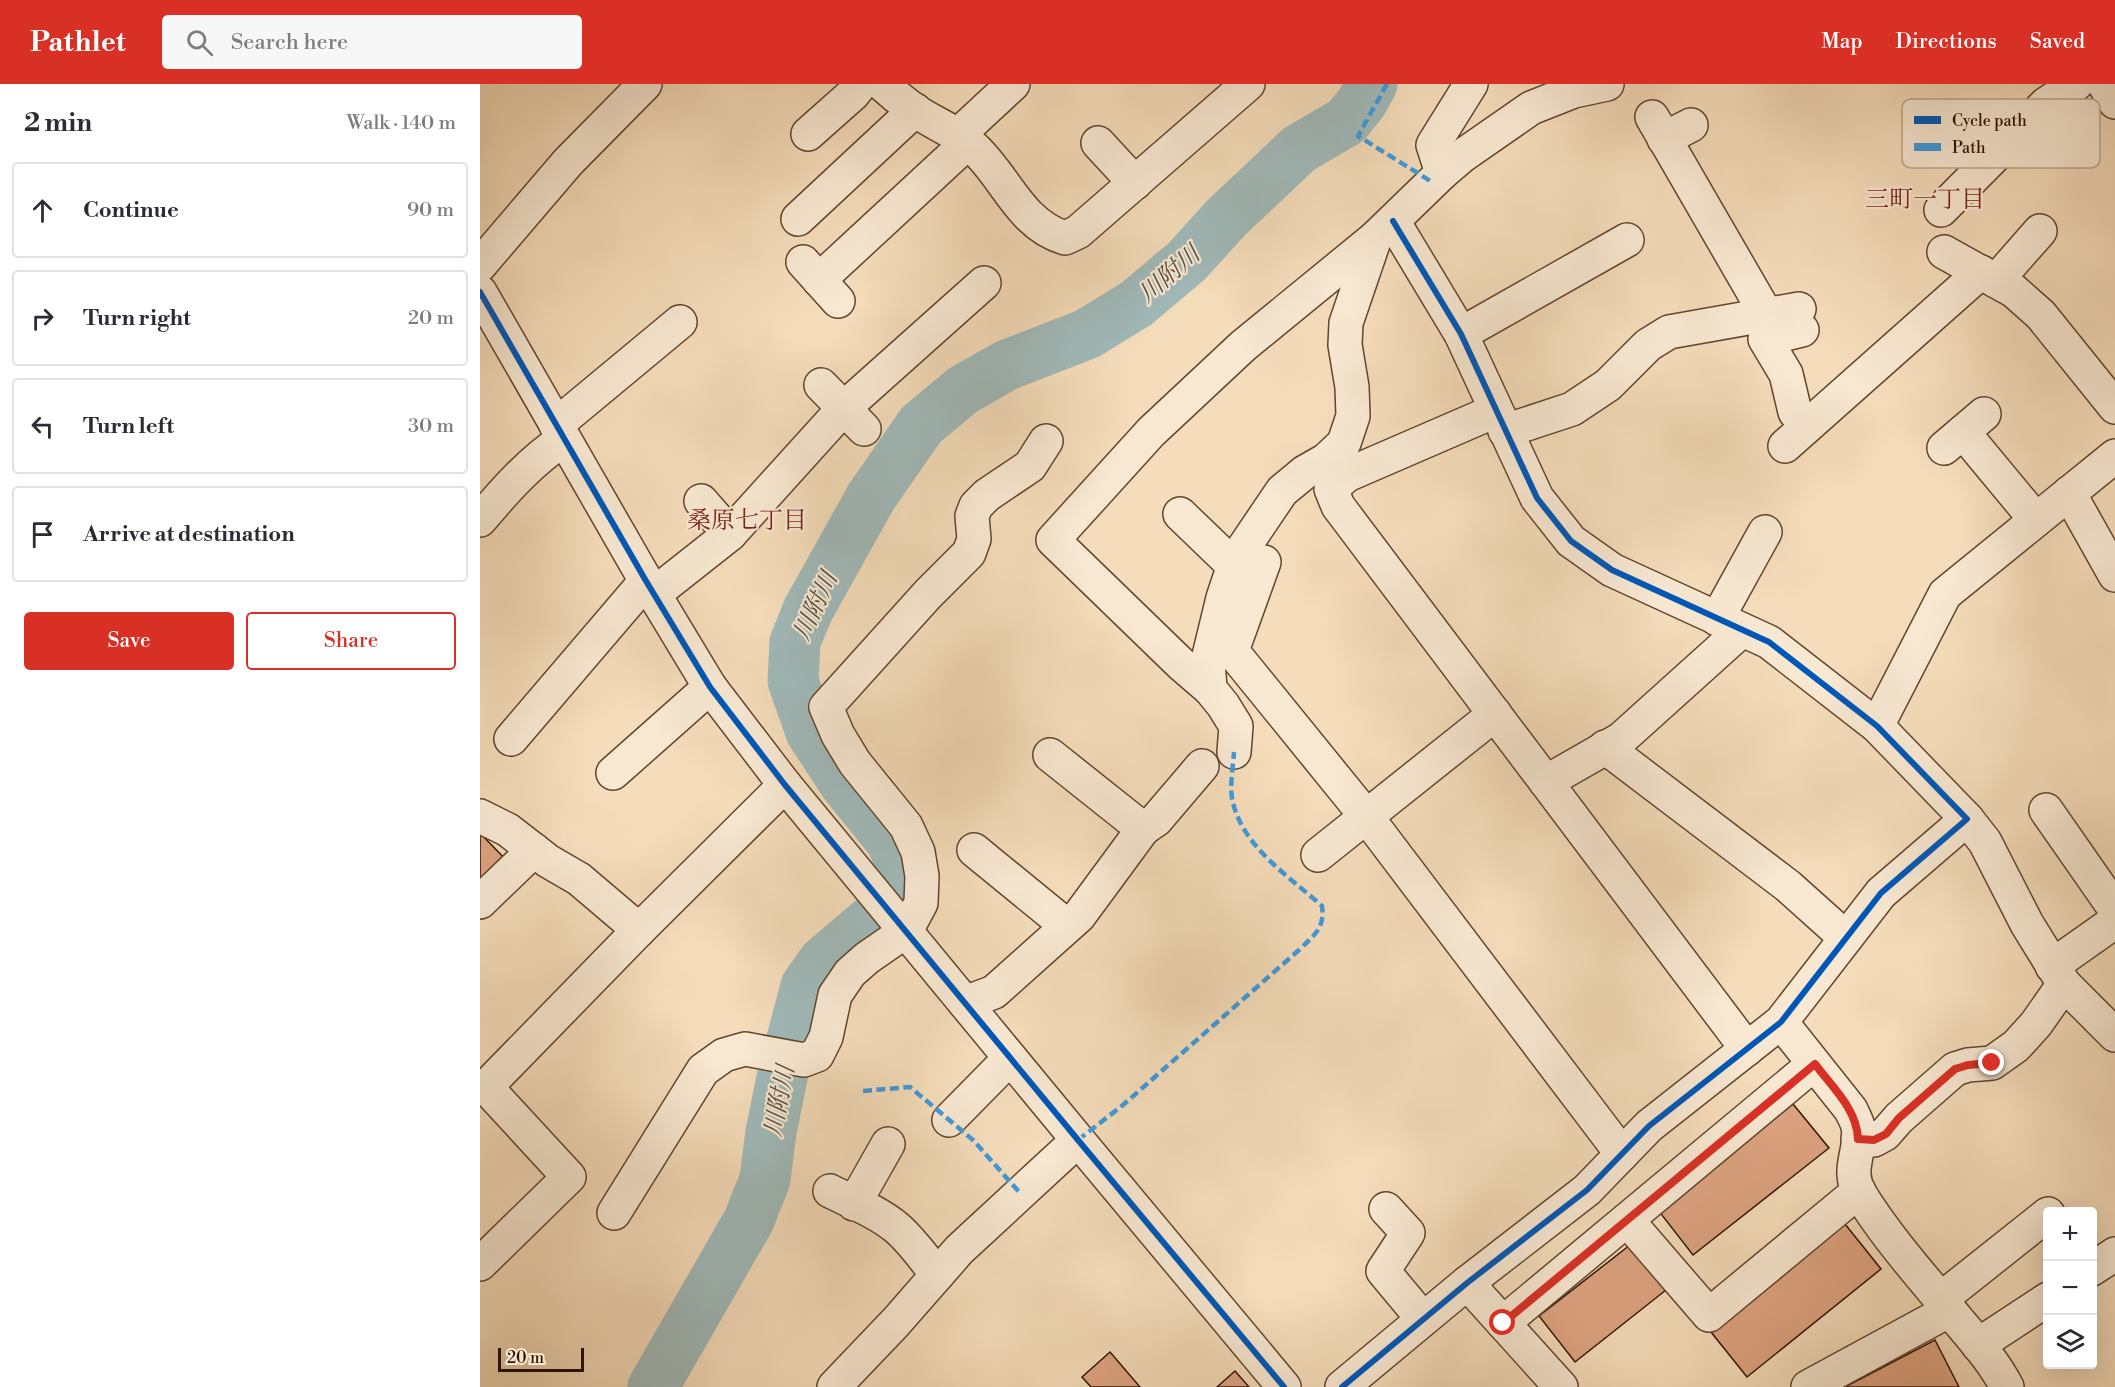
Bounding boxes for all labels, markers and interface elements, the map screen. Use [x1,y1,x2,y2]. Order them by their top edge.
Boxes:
search box [162,15,582,69]
text: Pathlet [30,25,126,60]
icon: search [183,26,216,59]
text: Search here [231,29,348,56]
text: Map [1821,29,1863,55]
text: Directions [1896,29,1997,55]
text: Saved [2030,29,2085,55]
legend [1902,99,2100,168]
text: 2 min [24,107,92,139]
text: Walk · 140 m [346,111,456,136]
text: Cycle path [1952,111,2027,131]
text: Path [1952,138,1986,158]
district label: 三町一丁目 [1865,185,1985,215]
icon: ahead [26,194,59,227]
text: Continue [83,197,179,224]
text: 90 m [407,198,454,223]
water label: 川附川 [1133,238,1209,310]
icon: right [26,302,59,335]
text: Turn right [83,305,191,332]
text: 20 m [408,306,454,331]
icon: left [26,410,59,443]
text: Turn left [83,413,174,440]
text: 30 m [408,414,454,439]
district label: 桑原七丁目 [687,506,807,536]
icon: arrive [26,518,59,551]
text: Arrive at destination [83,521,295,548]
water label: 川附川 [787,565,846,645]
button: Save [24,612,234,670]
button: Share [246,612,456,670]
route end [1978,1049,2004,1075]
water label: 川附川 [758,1060,802,1139]
map controls [2043,1207,2097,1369]
button: + [2043,1207,2097,1261]
button: − [2043,1261,2097,1315]
route start [1489,1309,1515,1335]
button: layers [2043,1315,2097,1369]
scale bar [498,1345,584,1372]
text: 20 m [507,1348,544,1368]

